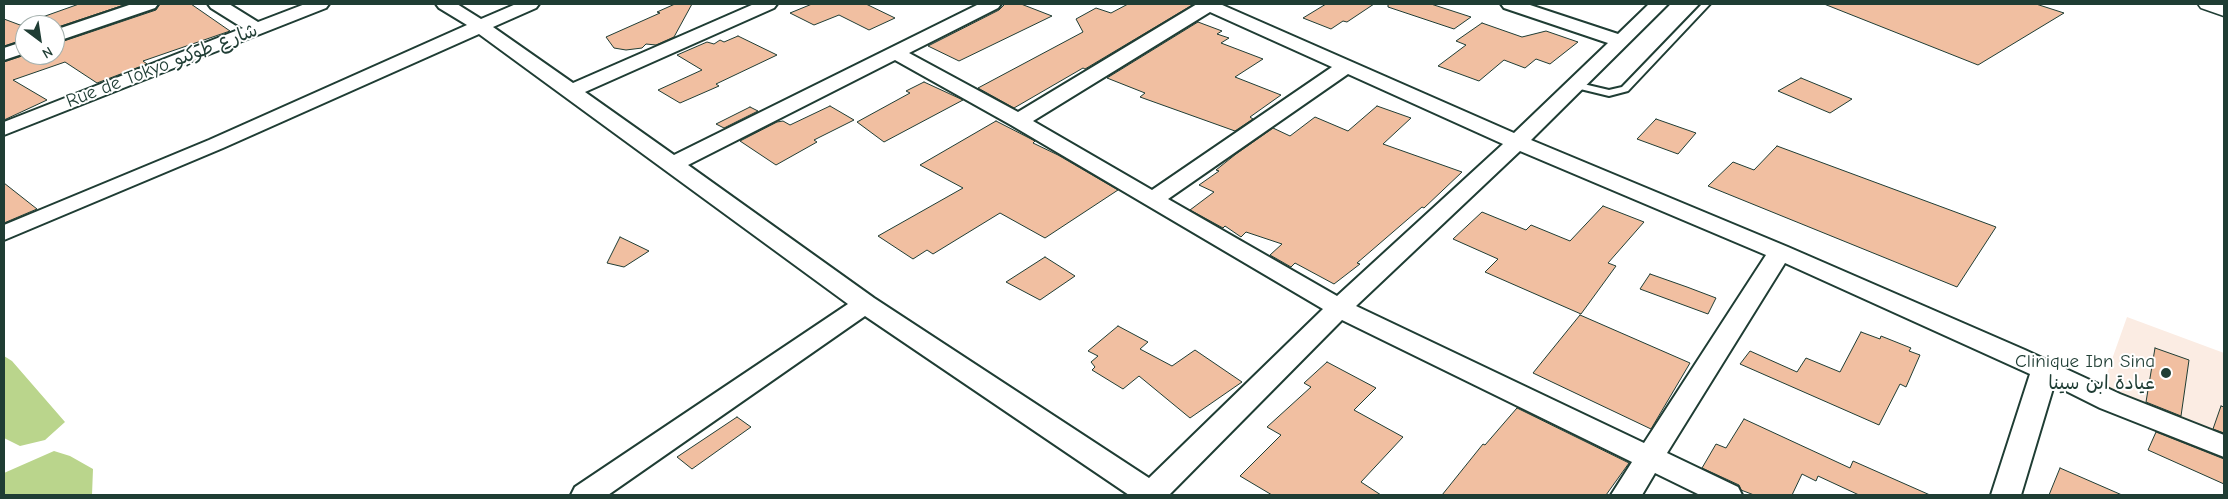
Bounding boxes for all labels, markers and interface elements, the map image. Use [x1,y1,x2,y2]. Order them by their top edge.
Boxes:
north arrow [15,15,65,65]
street label: Rue de Tokyo شارع طوكيو [63,19,261,113]
text: N [39,43,56,62]
place label: Clinique Ibn Sina عيادة ابن سينا [2015,351,2155,395]
marker: Clinique Ibn Sina عيادة ابن سينا [2159,366,2173,380]

